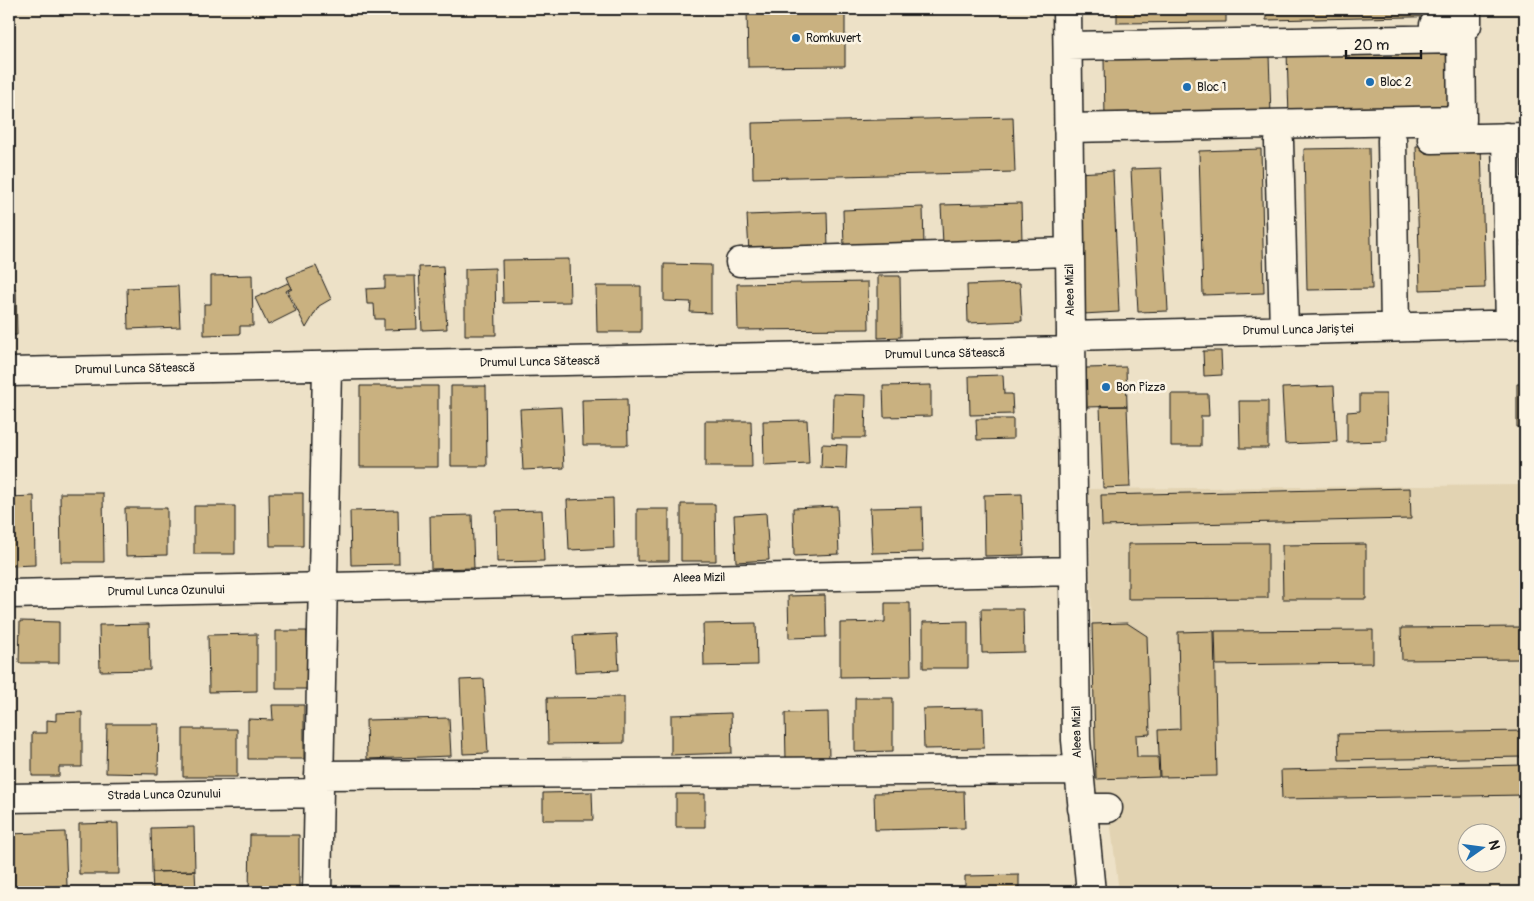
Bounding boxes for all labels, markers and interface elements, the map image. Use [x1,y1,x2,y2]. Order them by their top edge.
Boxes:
scale bar [1346,28,1422,60]
place label: Romkuvert [806,31,861,46]
marker: Romkuvert [790,32,802,44]
text: 20 m [1354,36,1389,55]
place label: Bloc 2 [1380,75,1412,90]
marker: Bloc 2 [1364,76,1376,88]
place label: Bloc 1 [1197,80,1226,95]
marker: Bloc 1 [1181,81,1193,93]
street label: Aleea Mizil [1062,263,1078,316]
street label: Drumul Lunca Jariștei [1242,322,1354,338]
street label: Drumul Lunca Sătească [885,345,1005,363]
street label: Drumul Lunca Sătească [480,353,600,371]
street label: Drumul Lunca Sătească [75,360,195,378]
place label: Bon Pizza [1116,380,1166,395]
marker: Bon Pizza [1100,381,1112,393]
street label: Aleea Mizil [673,570,726,586]
street label: Drumul Lunca Ozunului [107,582,225,600]
street label: Aleea Mizil [1069,705,1085,758]
street label: Strada Lunca Ozunului [107,787,221,803]
north arrow [1456,824,1506,874]
text: N [1485,838,1504,852]

